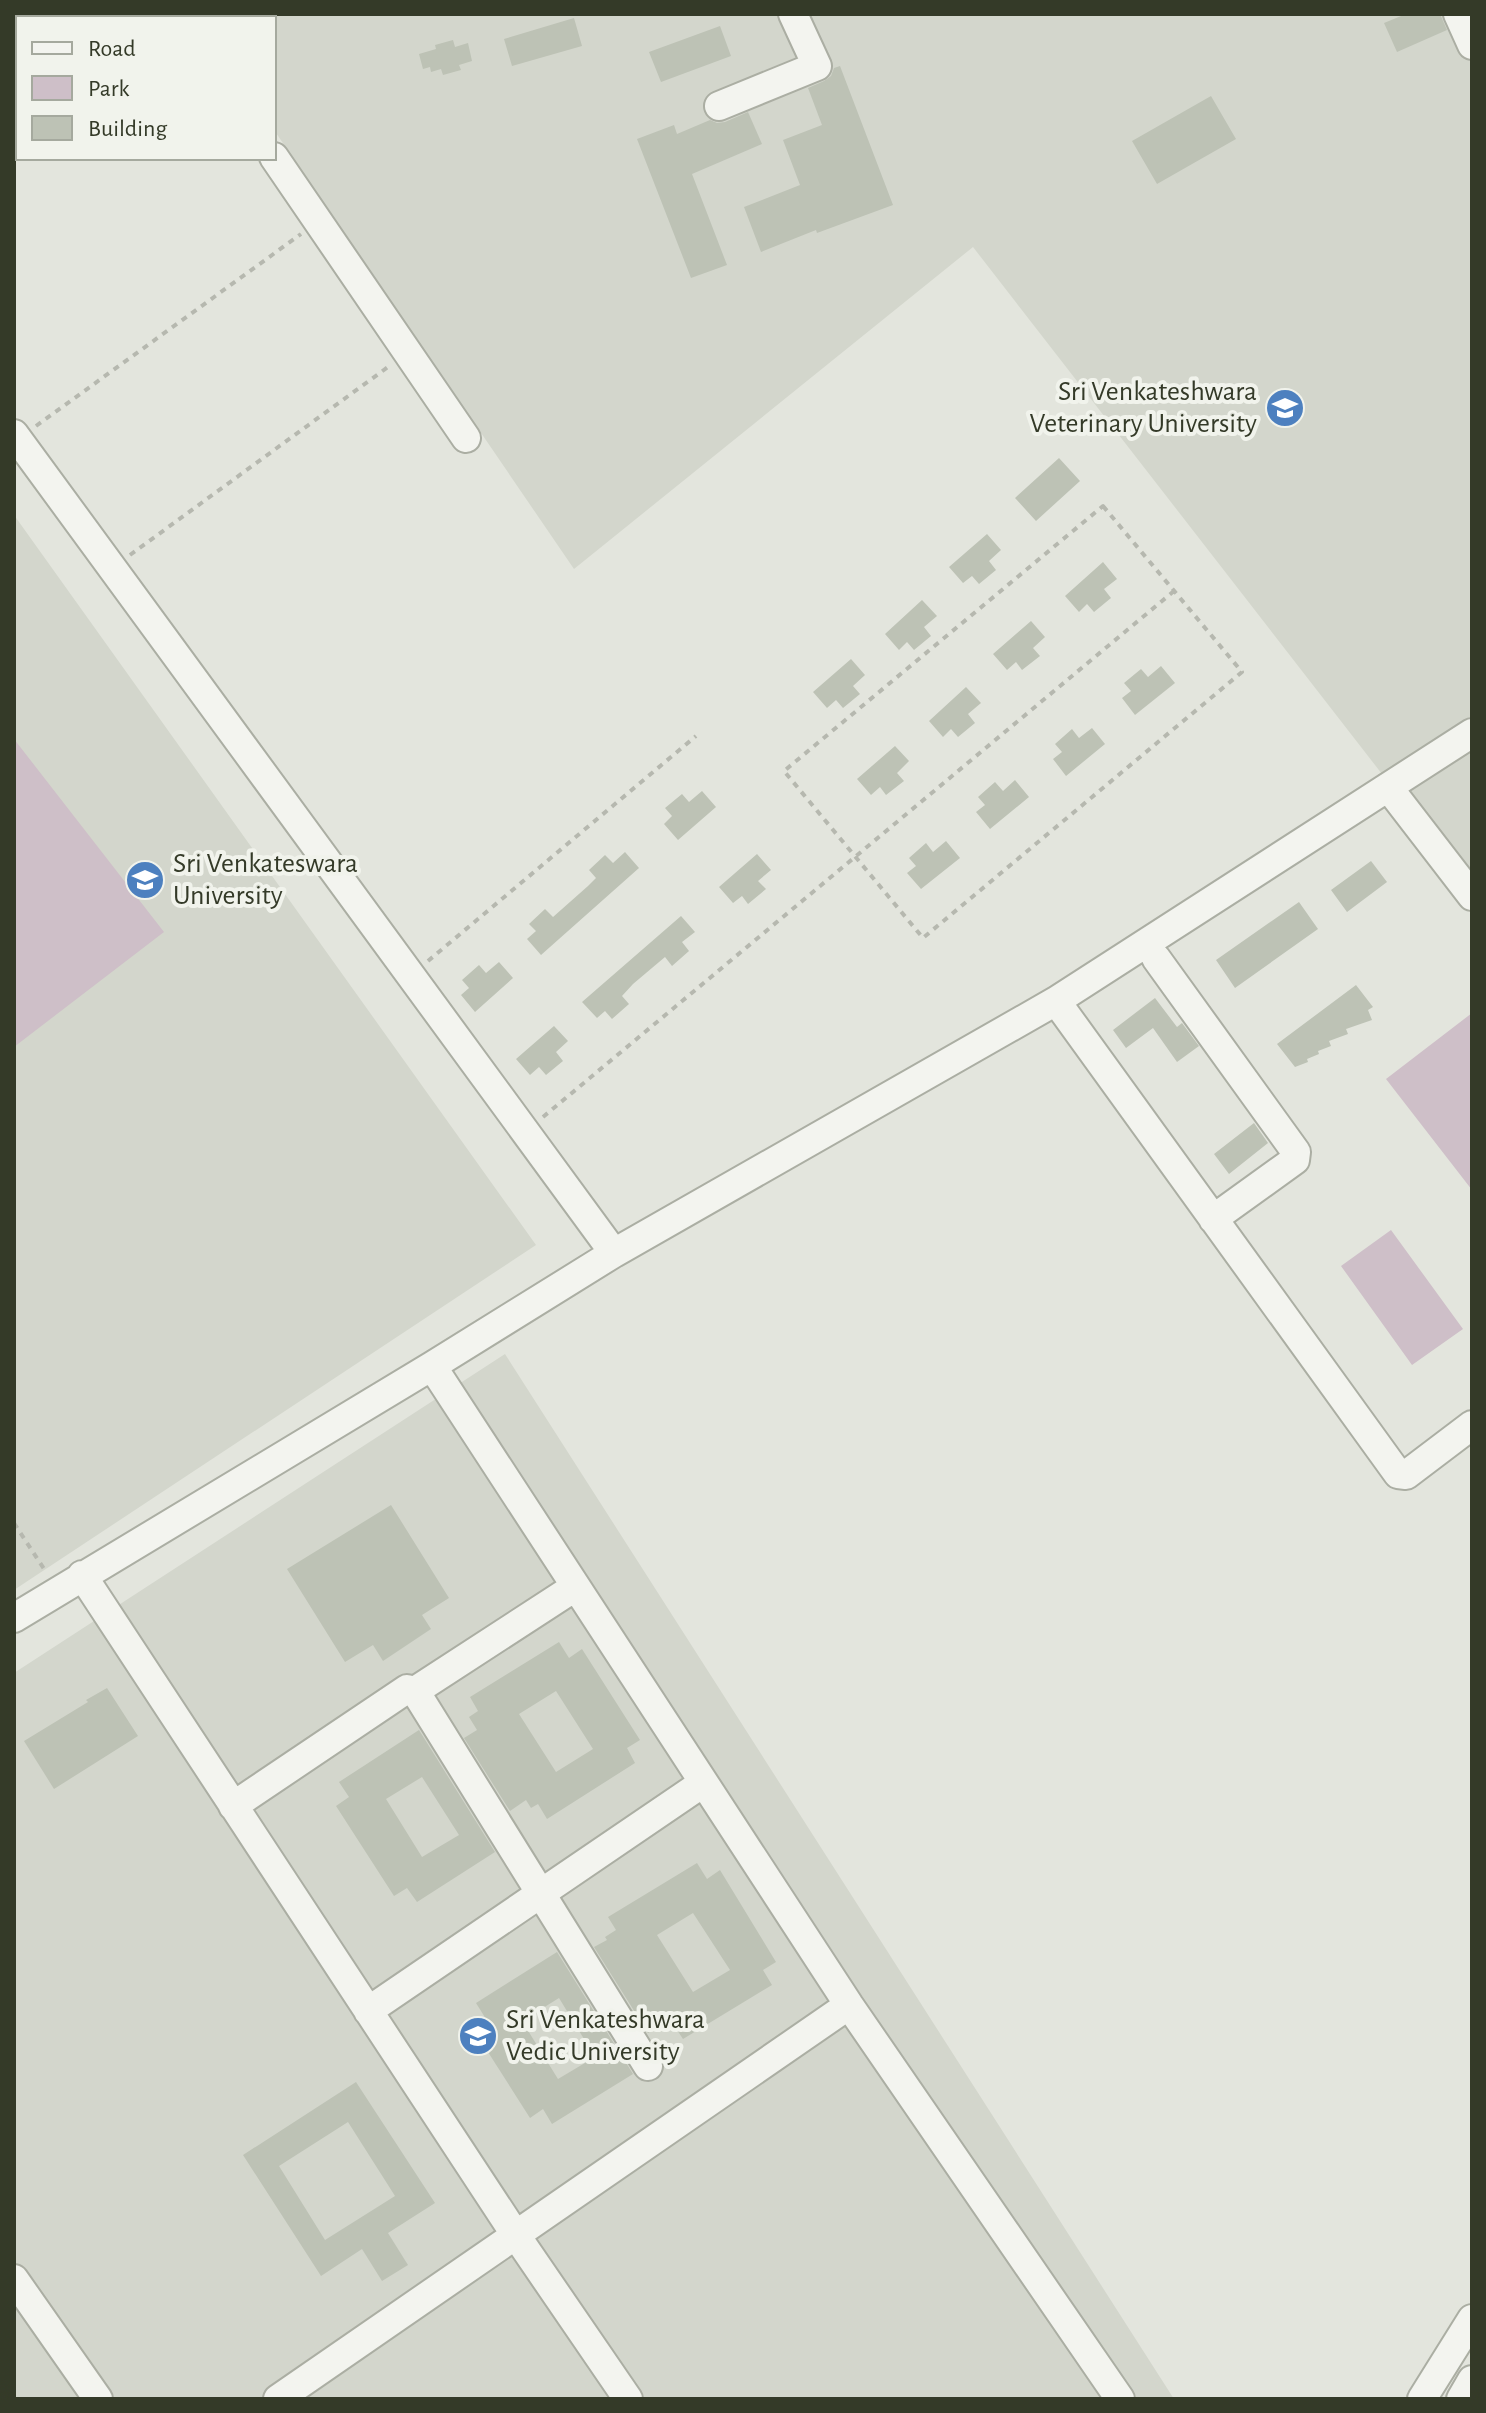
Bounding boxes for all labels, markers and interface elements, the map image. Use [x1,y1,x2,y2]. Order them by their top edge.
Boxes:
legend [16,16,276,160]
text: Road [88,37,136,61]
text: Park [88,77,129,101]
text: Building [88,117,167,141]
place label: Sri Venkateshwara Veterinary University [1030,378,1257,438]
school or university icon: Sri Venkateshwara Veterinary University [1264,387,1306,429]
place label: Sri Venkateswara University [173,850,358,910]
school or university icon: Sri Venkateswara University [124,859,166,901]
place label: Sri Venkateshwara Vedic University [506,2006,705,2066]
school or university icon: Sri Venkateshwara Vedic University [457,2015,499,2057]

